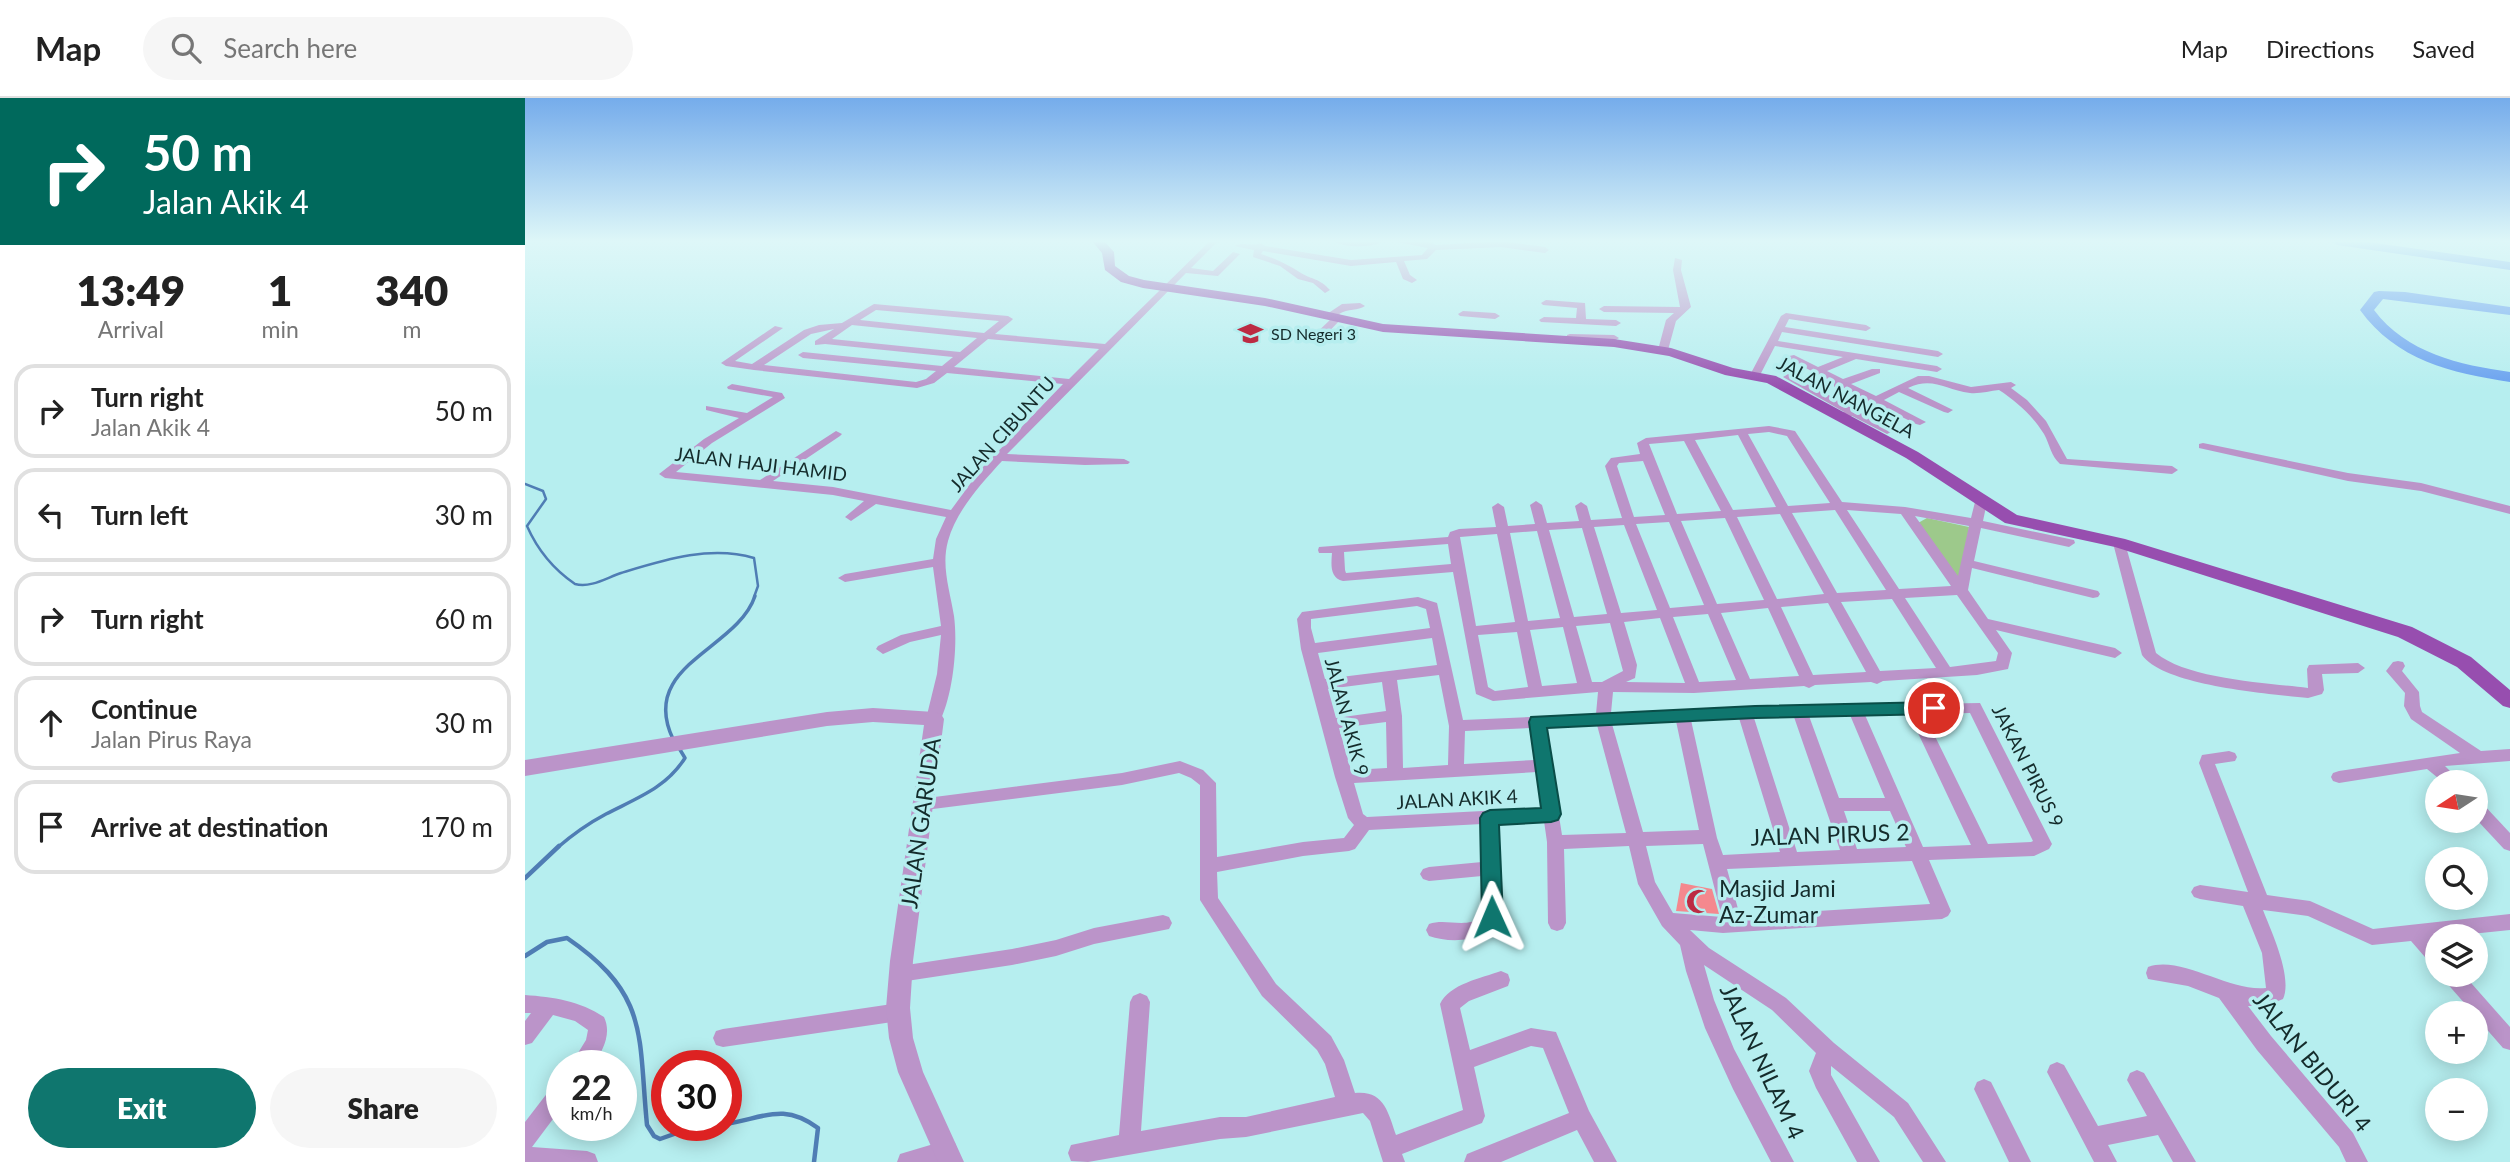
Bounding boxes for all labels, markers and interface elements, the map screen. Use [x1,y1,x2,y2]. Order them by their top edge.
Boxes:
search box [143,17,633,80]
text: Map [35,28,101,68]
icon: search [167,29,205,67]
text: Search here [223,32,357,64]
text: Map [2181,34,2228,63]
text: Directions [2266,34,2374,63]
text: Saved [2412,34,2475,63]
text: 50 m [143,123,253,181]
icon: right [28,126,119,217]
text: Jalan Akik 4 [143,182,309,221]
text: 13:49 [77,265,185,315]
text: 1 [268,265,292,315]
text: 340 [375,265,448,315]
text: Arrival [98,315,164,343]
text: min [262,315,299,343]
text: m [402,315,421,343]
school or university icon: SD Negeri 3 [1237,320,1265,348]
place label: SD Negeri 3 [1271,324,1356,343]
street label: JALAN NANGELA [1774,351,1919,442]
street label: JALAN CIBUNTU [944,371,1059,496]
text: Turn right [91,381,204,413]
icon: right [32,392,70,430]
text: 50 m [435,395,493,427]
text: Jalan Akik 4 [91,413,210,441]
street label: JALAN HAJI HAMID [674,442,848,485]
icon: left [32,496,70,534]
text: Turn left [91,499,188,531]
text: 30 m [435,499,493,531]
icon: right [32,600,70,638]
text: Turn right [91,603,204,635]
text: 60 m [435,603,493,635]
street label: JALAN AKIK 9 [1321,655,1374,778]
pin [1904,678,1964,738]
icon: arrive [1915,689,1953,727]
text: Continue [91,693,197,725]
street label: JAKAN PIRUS 9 [1988,701,2069,831]
icon: ahead [32,704,70,742]
text: 30 m [435,707,493,739]
text: Jalan Pirus Raya [91,725,252,753]
street label: JALAN GARUDA [894,735,946,910]
north arrow [2425,770,2489,833]
map controls [2425,770,2488,1141]
street label: JALAN AKIK 4 [1396,784,1518,813]
icon: arrive [32,808,70,846]
text: Arrive at destination [91,811,328,843]
text: 170 m [420,811,493,843]
street label: JALAN PIRUS 2 [1750,817,1910,851]
button: search [2425,847,2488,910]
place label: Masjid Jami Az-Zumar [1719,874,1836,928]
position arrow [1455,880,1529,954]
mosque icon: Masjid Jami Az-Zumar [1685,888,1713,916]
button: layers [2425,924,2488,987]
street label: JALAN NILAM 4 [1715,980,1811,1144]
street label: JALAN BIDURI 4 [2248,986,2378,1137]
button: + [2425,1001,2488,1064]
speed limit sign: 30 [651,1050,742,1141]
text: 22 [571,1065,612,1107]
button: Exit [28,1068,256,1148]
button: Share [270,1068,497,1148]
button: − [2425,1078,2488,1141]
text: km/h [570,1102,613,1124]

